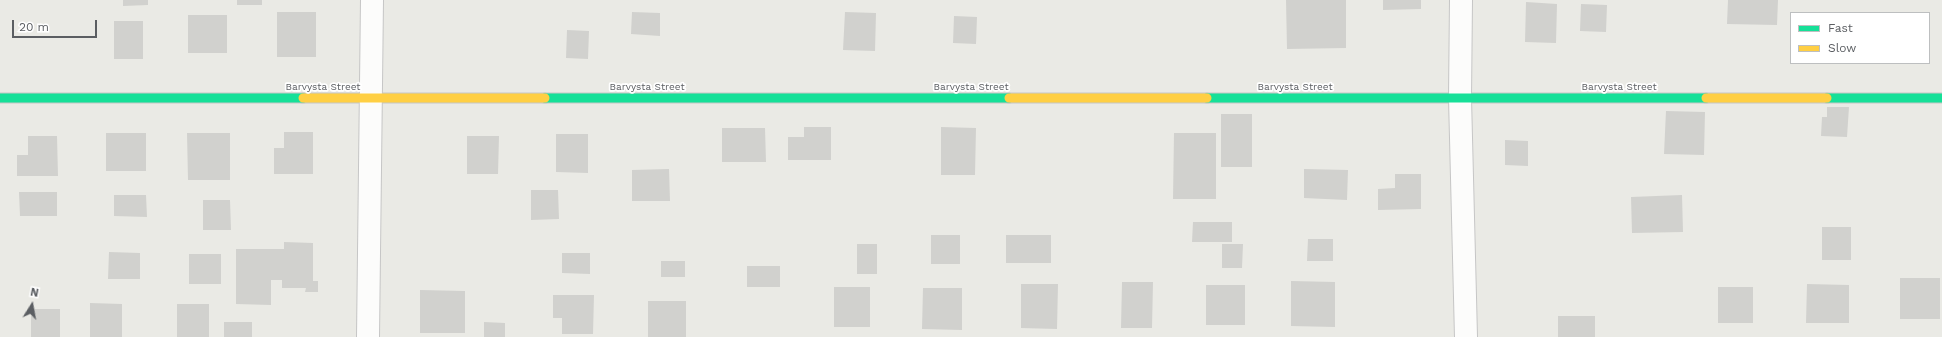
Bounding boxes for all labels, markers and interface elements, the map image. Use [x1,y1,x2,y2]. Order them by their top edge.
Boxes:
scale bar [14,12,99,38]
legend [1790,12,1930,64]
text: 20 m [19,20,49,34]
text: Fast [1828,21,1853,35]
text: Slow [1828,41,1856,55]
street label: Barvysta Street [285,81,361,93]
street label: Barvysta Street [609,81,685,93]
street label: Barvysta Street [933,81,1009,93]
street label: Barvysta Street [1257,81,1333,93]
street label: Barvysta Street [1581,81,1657,93]
north arrow [12,285,52,325]
text: N [29,286,40,300]

